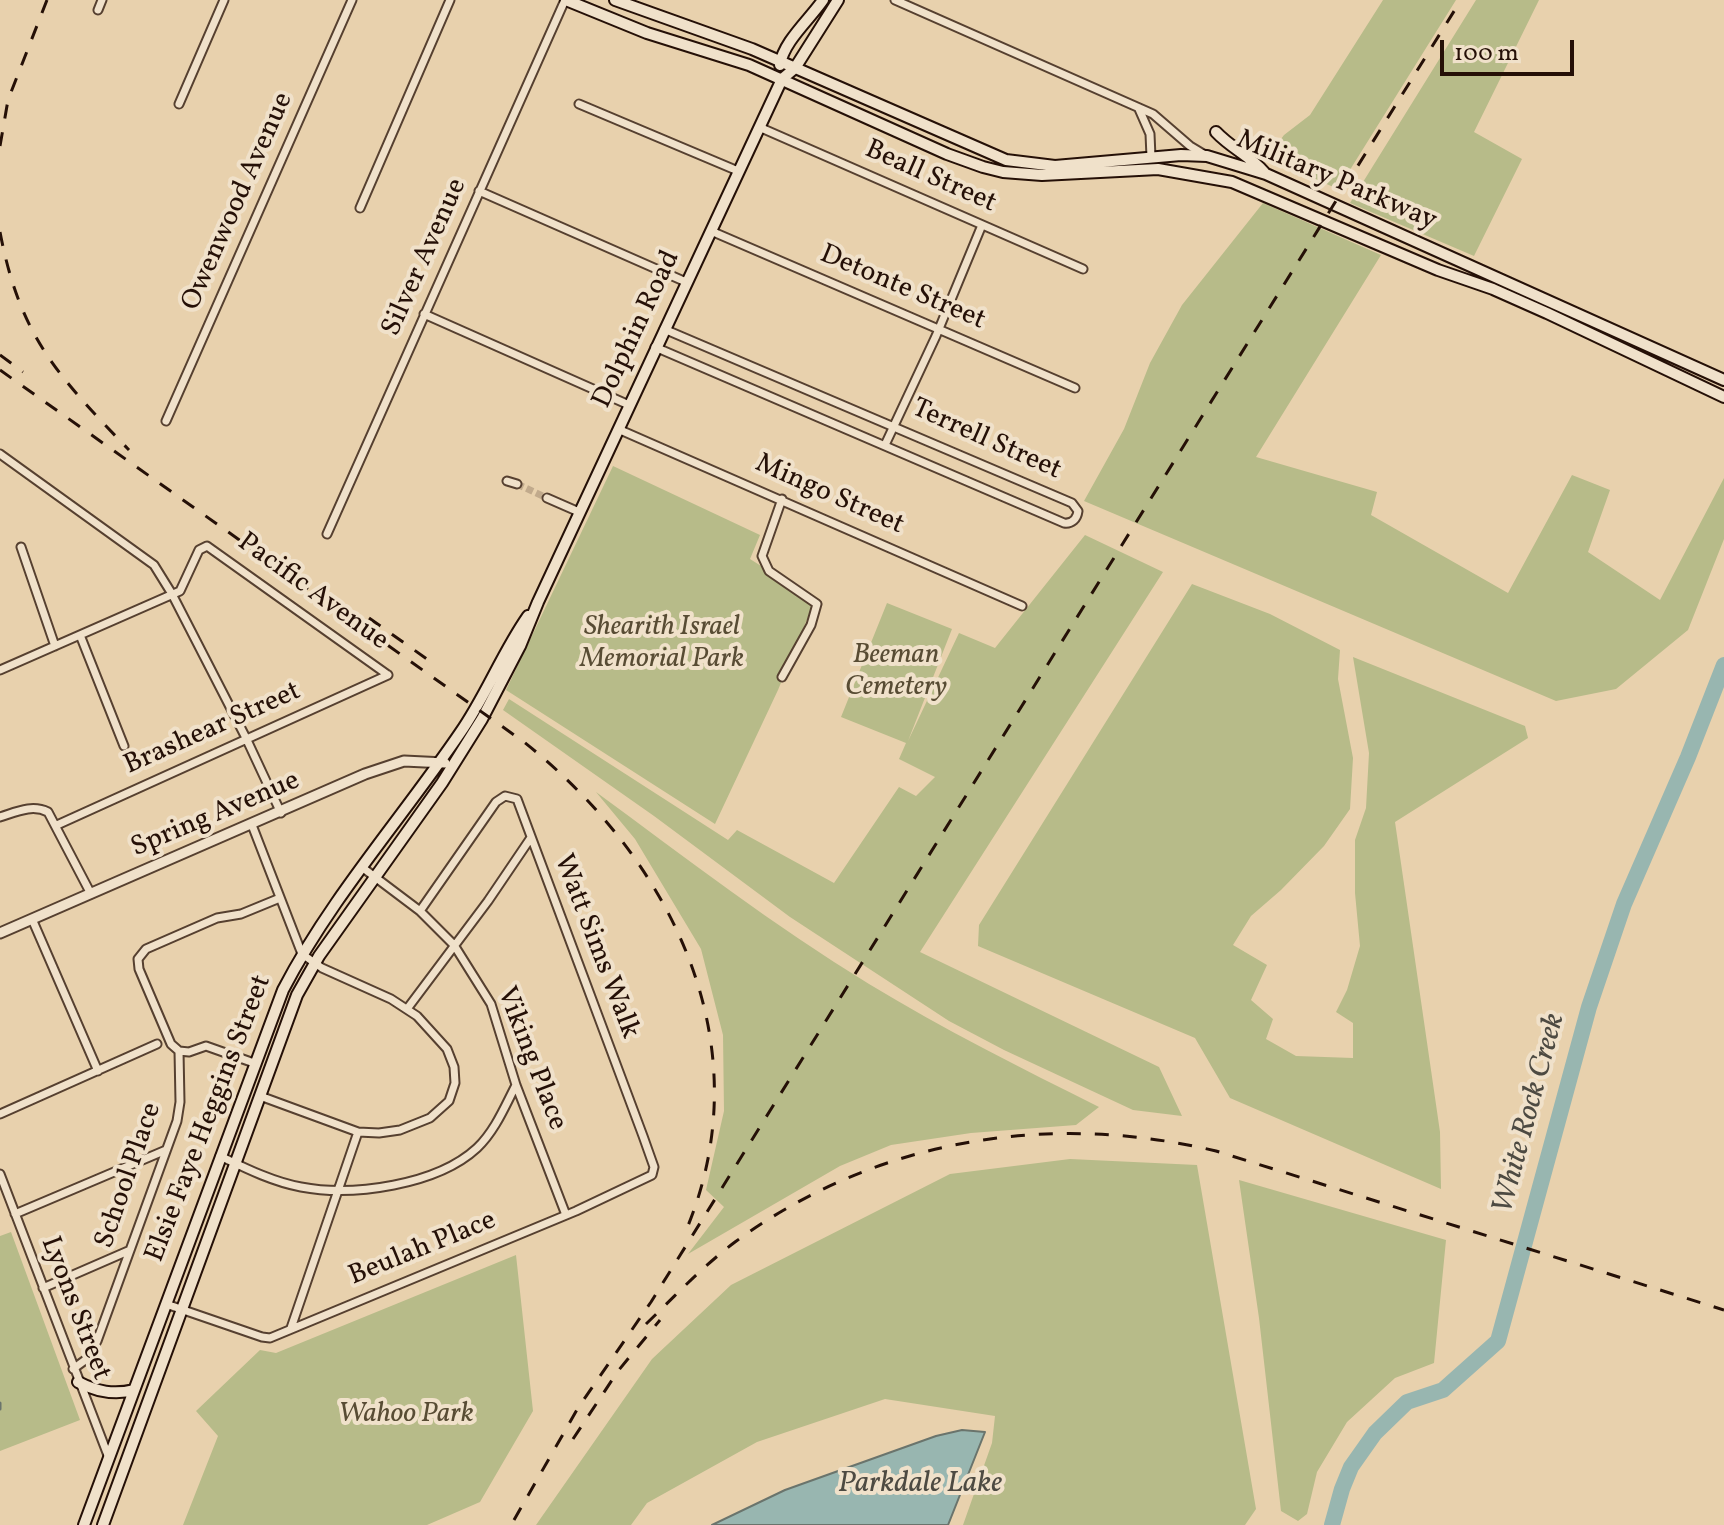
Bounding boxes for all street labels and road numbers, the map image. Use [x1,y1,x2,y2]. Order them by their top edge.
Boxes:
street label: Owenwood Avenue [176,88,302,316]
street label: Military Parkway [1231,125,1441,239]
street label: Beall Street [859,134,1001,222]
street label: Silver Avenue [376,174,476,342]
street label: Detonte Street [814,239,990,339]
street label: Dolphin Road [587,246,689,414]
street label: Terrell Street [906,393,1066,489]
street label: Mingo Street [749,448,909,544]
street label: Pacific Avenue [230,527,394,659]
street label: Brashear Street [120,676,306,784]
street label: Spring Avenue [127,765,305,867]
street label: Watt Sims Walk [544,850,646,1044]
street label: Elsie Faye Heggins Street [140,971,280,1267]
street label: Viking Place [487,983,573,1135]
street label: School Place [89,1099,171,1253]
street label: Beulah Place [345,1205,501,1295]
street label: Lyons Street [31,1232,117,1386]

